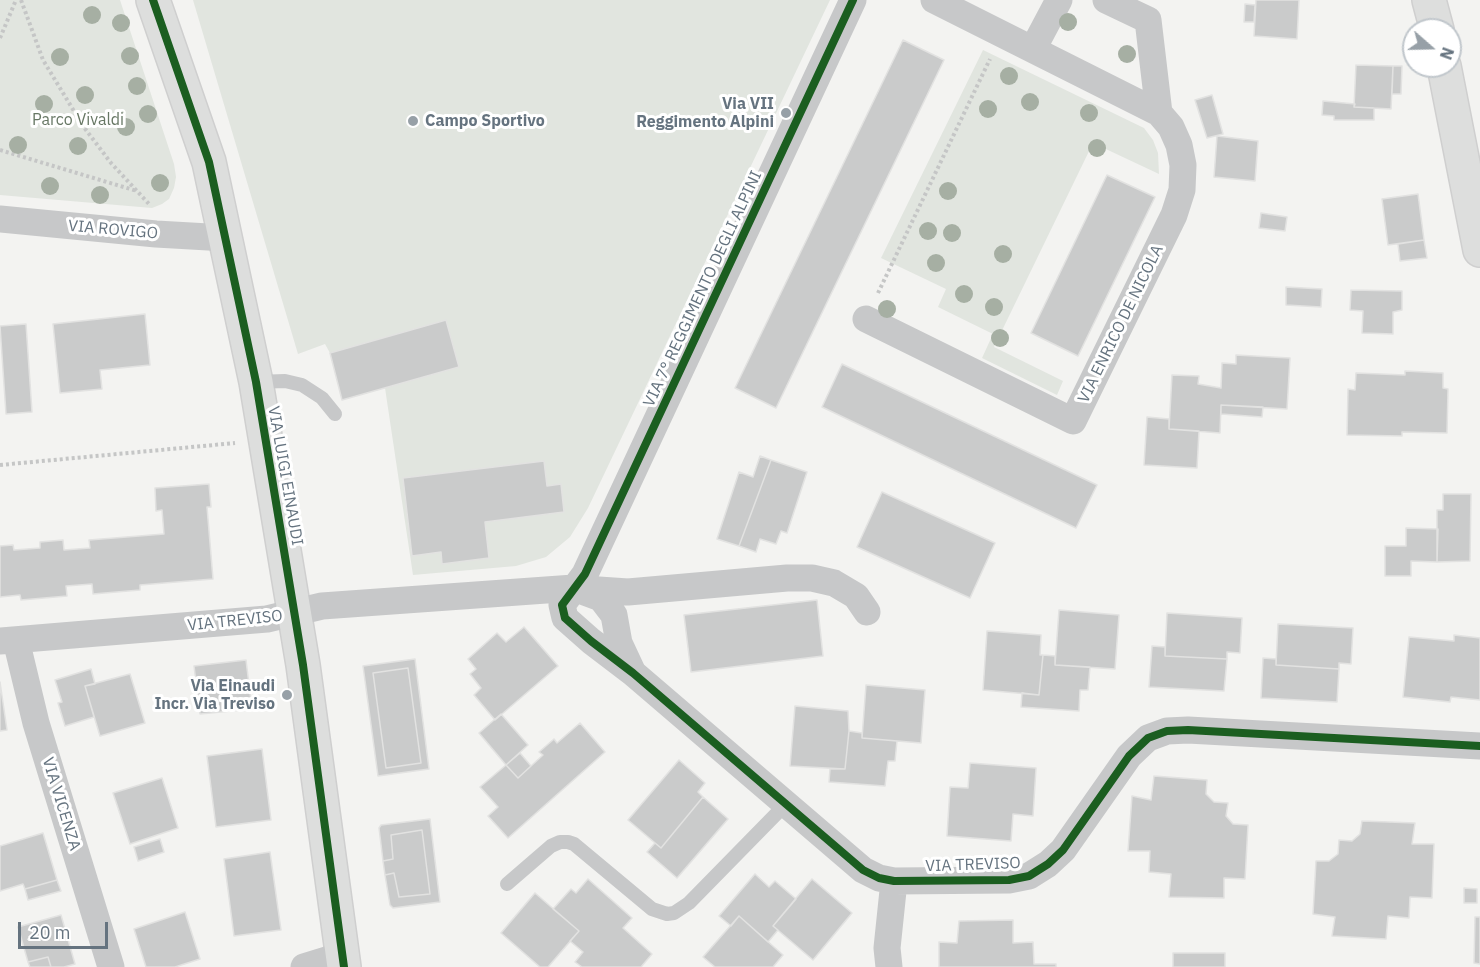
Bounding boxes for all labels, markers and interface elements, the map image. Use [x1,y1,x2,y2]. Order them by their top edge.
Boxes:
north arrow [1402,18,1462,78]
text: N [1436,45,1458,62]
place label: Via VII Reggimento Alpini [636,94,774,132]
marker: Via VII Reggimento Alpini [779,106,793,120]
park label: Parco Vivaldi [32,110,124,130]
place label: Campo Sportivo [425,111,545,131]
marker: Campo Sportivo [406,114,420,128]
street label: VIA 7° REGGIMENTO DEGLI ALPINI [640,168,766,410]
street label: VIA ROVIGO [67,217,159,243]
street label: VIA ENRICO DE NICOLA [1074,242,1168,406]
street label: VIA LUIGI EINAUDI [263,405,307,547]
street label: VIA TREVISO [187,606,283,636]
place label: Via Einaudi Incr. Via Treviso [154,676,275,714]
marker: Via Einaudi Incr. Via Treviso [280,688,294,702]
street label: VIA VICENZA [38,755,84,853]
street label: VIA TREVISO [925,854,1021,876]
scale bar [21,910,111,948]
text: 20 m [29,921,71,944]

